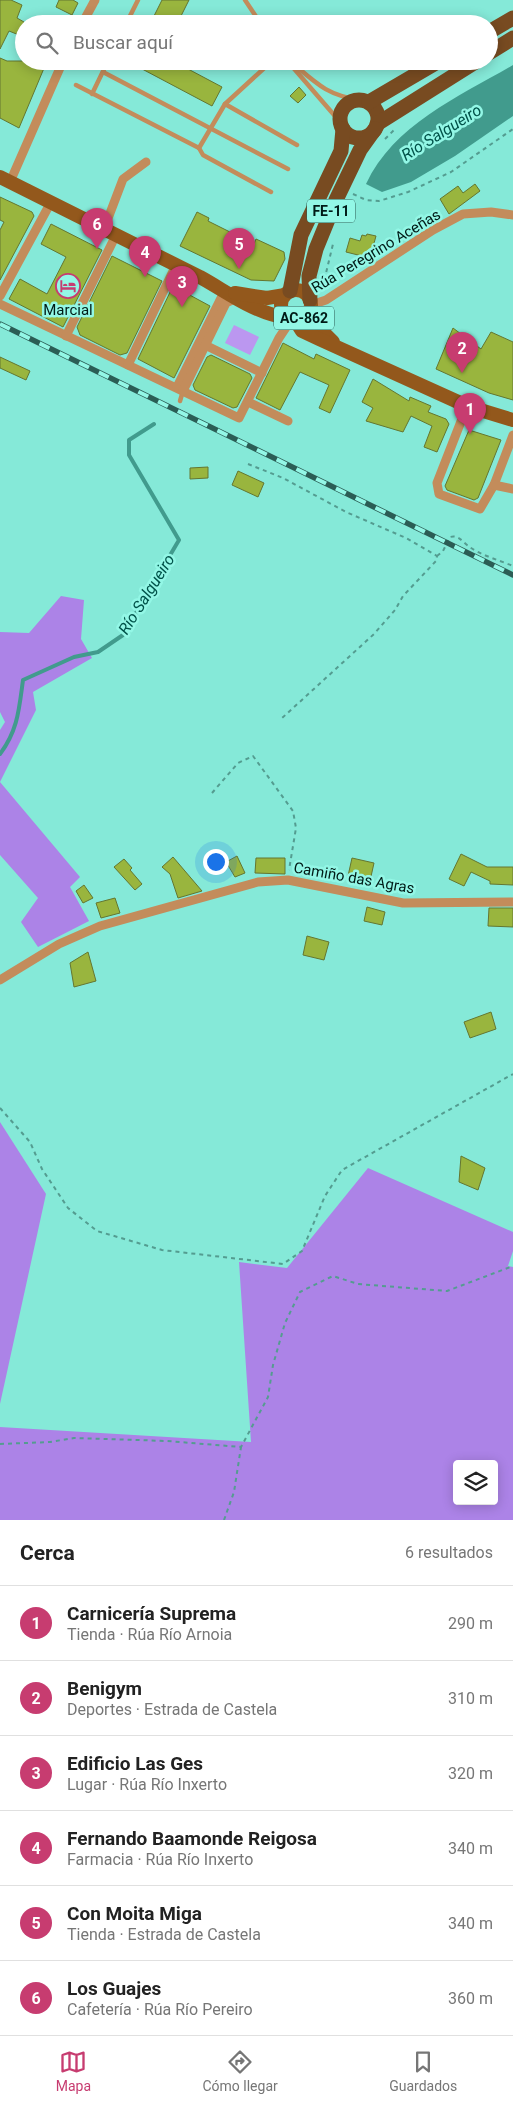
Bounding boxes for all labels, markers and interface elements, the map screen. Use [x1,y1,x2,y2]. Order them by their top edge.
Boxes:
search box [15,15,498,70]
icon: search [33,29,61,57]
text: Buscar aquí [73,31,173,54]
water label: Río Salgueiro [398,100,485,165]
road number: FE-11 [307,200,355,222]
street label: Rúa Peregrino Aceñas [308,205,444,297]
pin: 6 [81,208,113,249]
pin: 5 [223,228,255,269]
pin: 4 [129,236,161,277]
pin: 3 [166,266,198,307]
hotel icon: Marcial [55,273,81,299]
place label: Marcial [43,301,93,319]
road number: AC-862 [274,306,334,330]
pin: 2 [446,332,478,373]
pin: 1 [454,393,486,434]
water label: Río Salgueiro [114,551,179,638]
your location [203,849,229,875]
street label: Camiño das Agras [292,859,416,897]
map controls [453,1460,498,1505]
button: layers [453,1460,498,1505]
text: Cerca [20,1541,75,1565]
text: 6 resultados [405,1543,493,1562]
text: Carnicería Suprema [67,1602,236,1625]
text: 1 [31,1614,41,1633]
text: 290 m [448,1614,493,1633]
text: Tienda · Rúa Río Arnoia [67,1625,232,1644]
text: Benigym [67,1677,142,1700]
text: 2 [31,1689,41,1708]
text: 310 m [448,1689,493,1708]
text: Deportes · Estrada de Castela [67,1700,277,1719]
text: Edificio Las Ges [67,1752,203,1775]
text: 3 [31,1764,41,1783]
text: 320 m [448,1764,493,1783]
text: Lugar · Rúa Río Inxerto [67,1775,227,1794]
text: Fernando Baamonde Reigosa [67,1827,317,1850]
text: 4 [31,1839,41,1858]
text: 340 m [448,1839,493,1858]
text: Farmacia · Rúa Río Inxerto [67,1850,253,1869]
text: Con Moita Miga [67,1902,202,1925]
text: 5 [31,1914,41,1933]
text: 340 m [448,1914,493,1933]
text: Tienda · Estrada de Castela [67,1925,261,1944]
text: Los Guajes [67,1977,161,2000]
text: 6 [31,1989,41,2008]
text: 360 m [448,1989,493,2008]
text: Cafetería · Rúa Río Pereiro [67,2000,253,2019]
tab: Mapa [56,2048,91,2094]
tab: Cómo llegar [202,2048,278,2094]
tab: Guardados [389,2048,457,2094]

